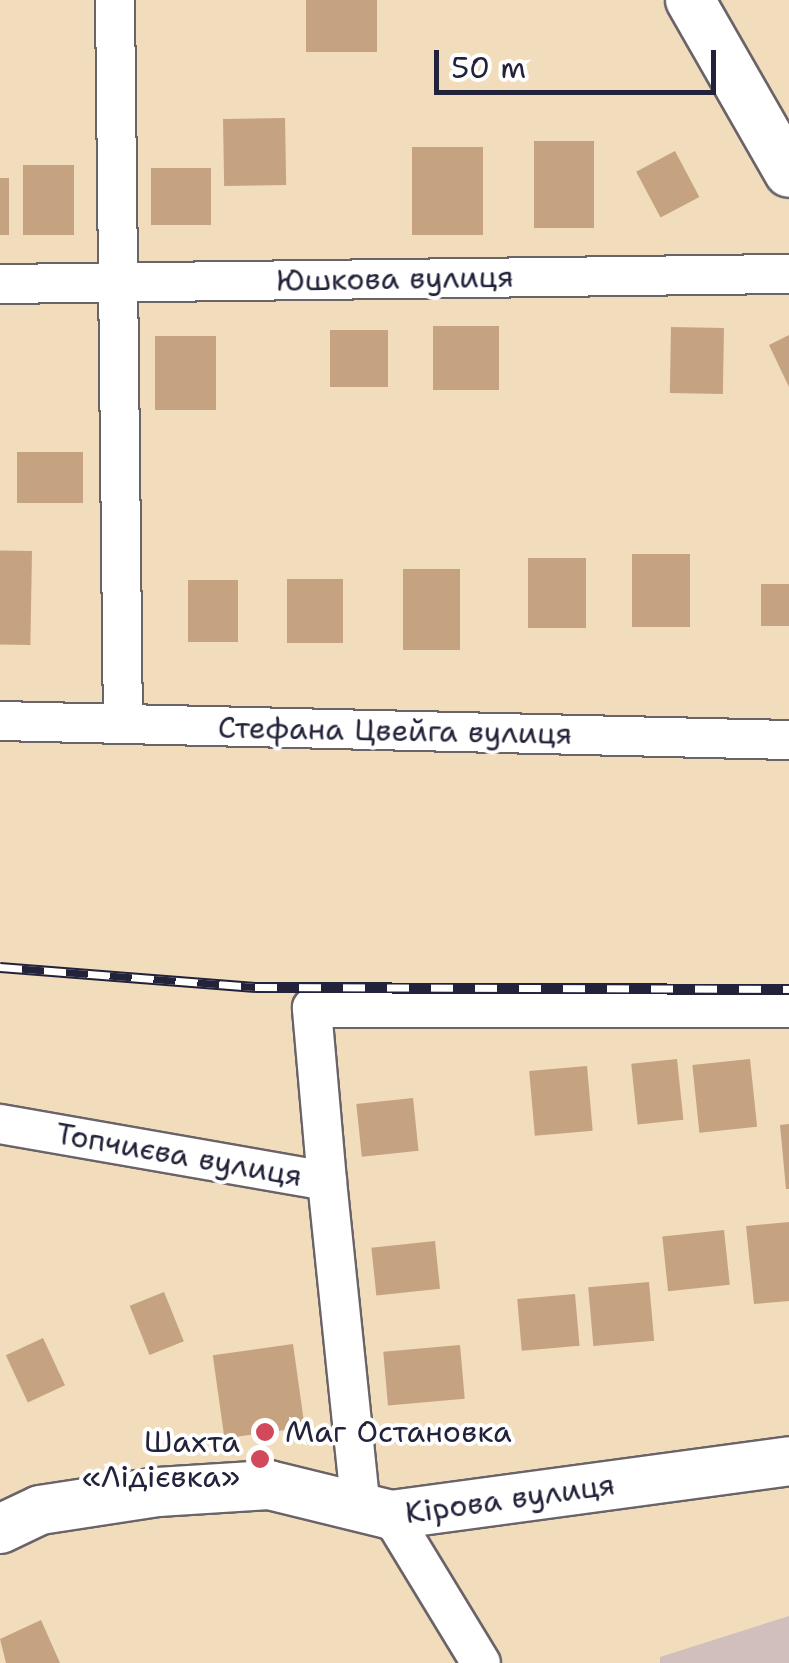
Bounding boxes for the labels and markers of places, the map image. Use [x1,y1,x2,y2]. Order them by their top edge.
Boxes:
place label: Маг Остановка [285,1414,512,1450]
marker: Маг Остановка [254,1421,276,1443]
place label: Шахта «Лідієвка» [82,1424,240,1494]
marker: Шахта «Лідієвка» [249,1448,271,1470]

